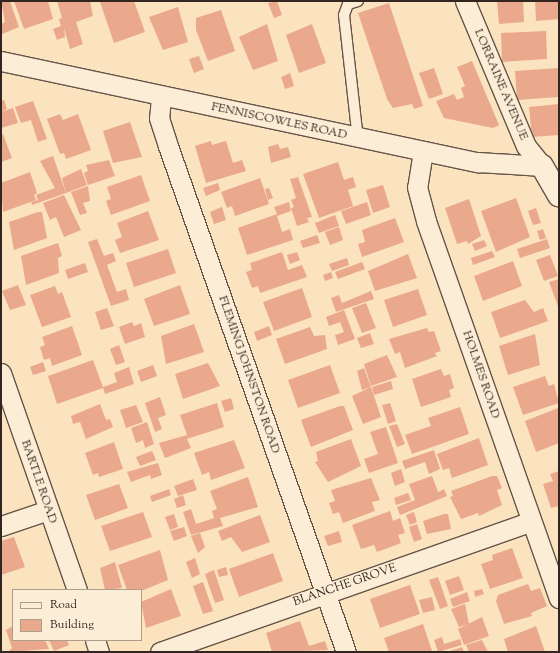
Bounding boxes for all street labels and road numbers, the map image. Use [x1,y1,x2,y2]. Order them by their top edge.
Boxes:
street label: LORRAINE AVENUE [470,27,530,143]
street label: FENNISCOWLES ROAD [210,101,348,143]
street label: FLEMING JOHNSTON ROAD [214,294,282,456]
street label: HOLMES ROAD [458,329,502,421]
street label: BARTLE ROAD [17,438,59,526]
street label: BLANCHE GROVE [292,562,398,610]

